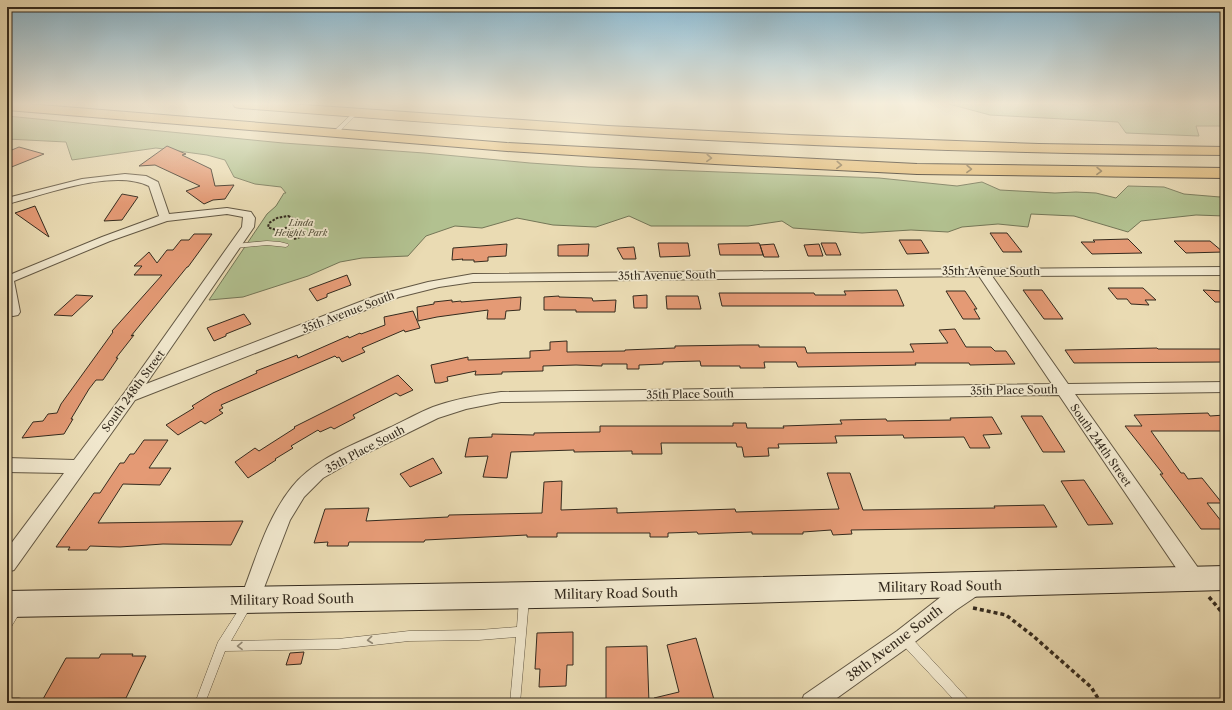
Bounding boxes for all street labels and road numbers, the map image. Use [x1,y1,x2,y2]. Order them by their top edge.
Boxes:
street label: 35th Avenue South [942,264,1040,278]
street label: 35th Avenue South [618,267,716,283]
street label: 35th Avenue South [300,288,396,336]
street label: South 248th Street [99,347,167,435]
street label: 35th Place South [970,382,1058,398]
street label: 35th Place South [646,386,734,402]
street label: South 244th Street [1067,401,1135,489]
street label: 35th Place South [323,422,407,476]
street label: Military Road South [878,577,1002,595]
street label: Military Road South [554,584,678,602]
street label: Military Road South [230,590,354,608]
street label: 38th Avenue South [843,601,945,685]

